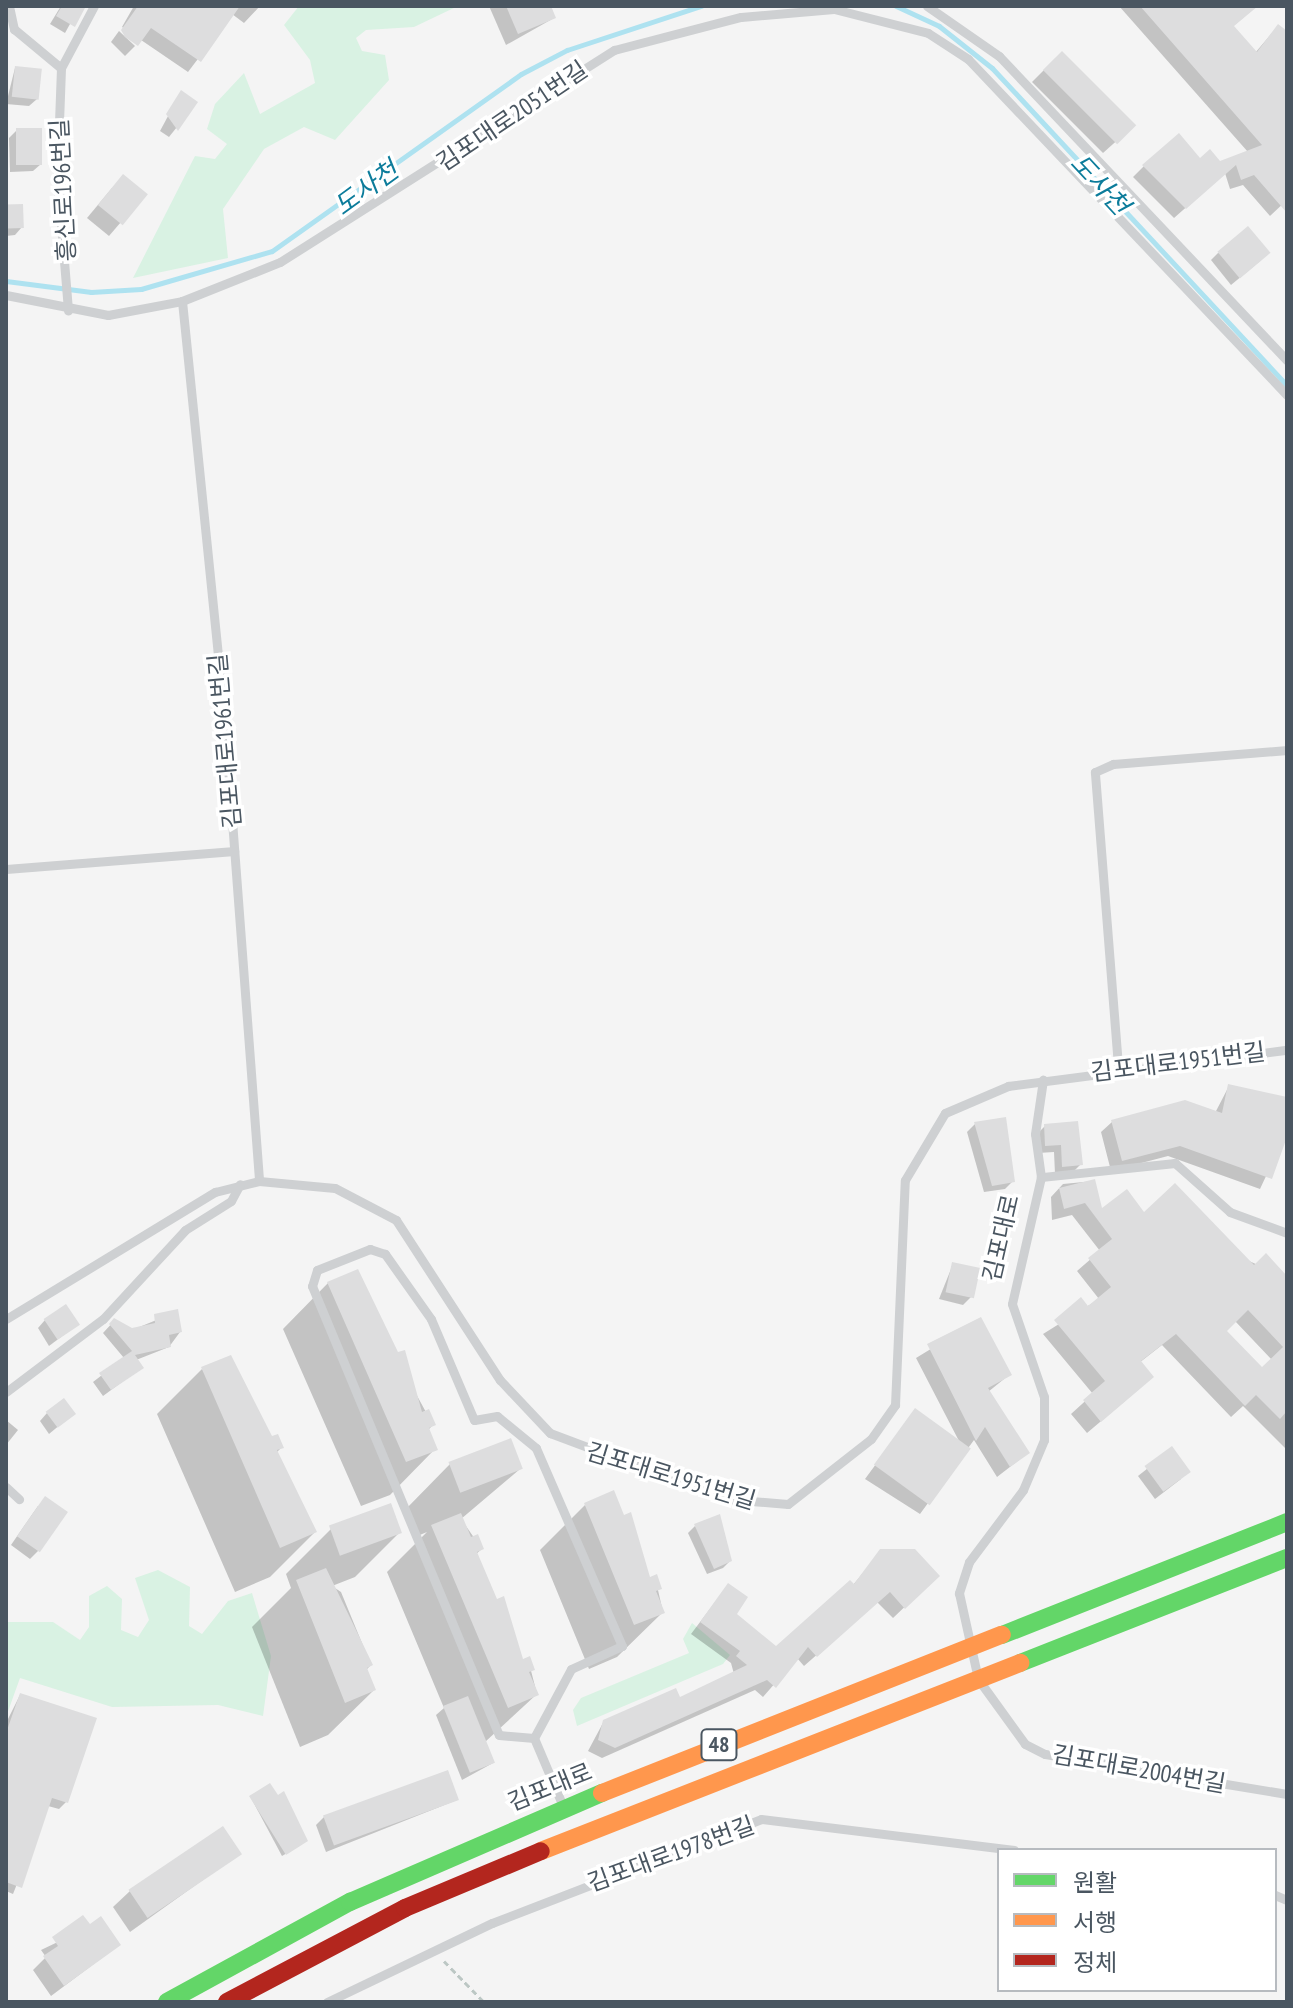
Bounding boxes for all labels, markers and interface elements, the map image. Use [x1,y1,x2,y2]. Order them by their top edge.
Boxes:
street label: 김포대로2051번길 [431,55,593,177]
street label: 흥신로196번길 [45,118,81,262]
water label: 도사천 [1064,147,1136,221]
water label: 도사천 [328,154,404,222]
street label: 김포대로1961번길 [203,652,247,830]
street label: 김포대로1951번길 [1089,1037,1267,1087]
street label: 김포대로 [977,1192,1025,1284]
street label: 김포대로1951번길 [583,1437,759,1515]
road number: 48 [699,1727,739,1763]
street label: 김포대로2004번길 [1050,1740,1228,1798]
street label: 김포대로 [504,1757,596,1817]
street label: 김포대로1978번길 [584,1810,758,1898]
legend [997,1848,1277,1992]
text: 원활 [1073,1867,1117,1898]
text: 서행 [1073,1907,1117,1938]
text: 정체 [1073,1947,1117,1978]

